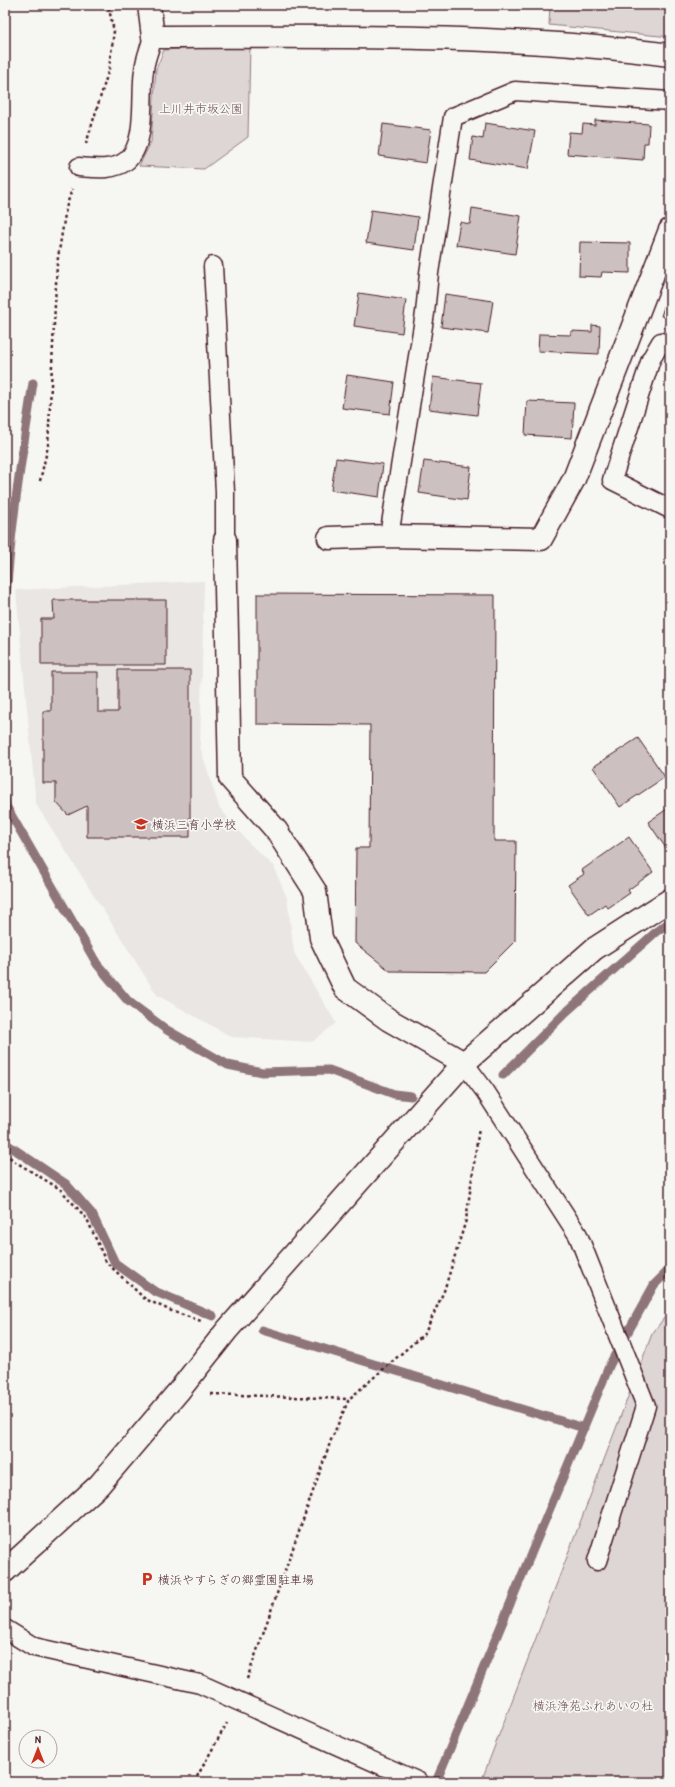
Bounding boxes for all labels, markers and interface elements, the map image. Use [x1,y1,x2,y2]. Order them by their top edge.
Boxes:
park label: 上川井市坂公園 [159,100,243,117]
school or university icon: 横浜三育小学校 [133,816,149,832]
place label: 横浜三育小学校 [152,816,236,833]
parking icon: 横浜やすらぎの郷霊園駐車場 [139,1571,155,1587]
place label: 横浜やすらぎの郷霊園駐車場 [158,1571,314,1588]
park label: 横浜浄苑ふれあいの杜 [533,1697,653,1714]
north arrow [18,1729,58,1769]
text: N [35,1732,41,1746]

